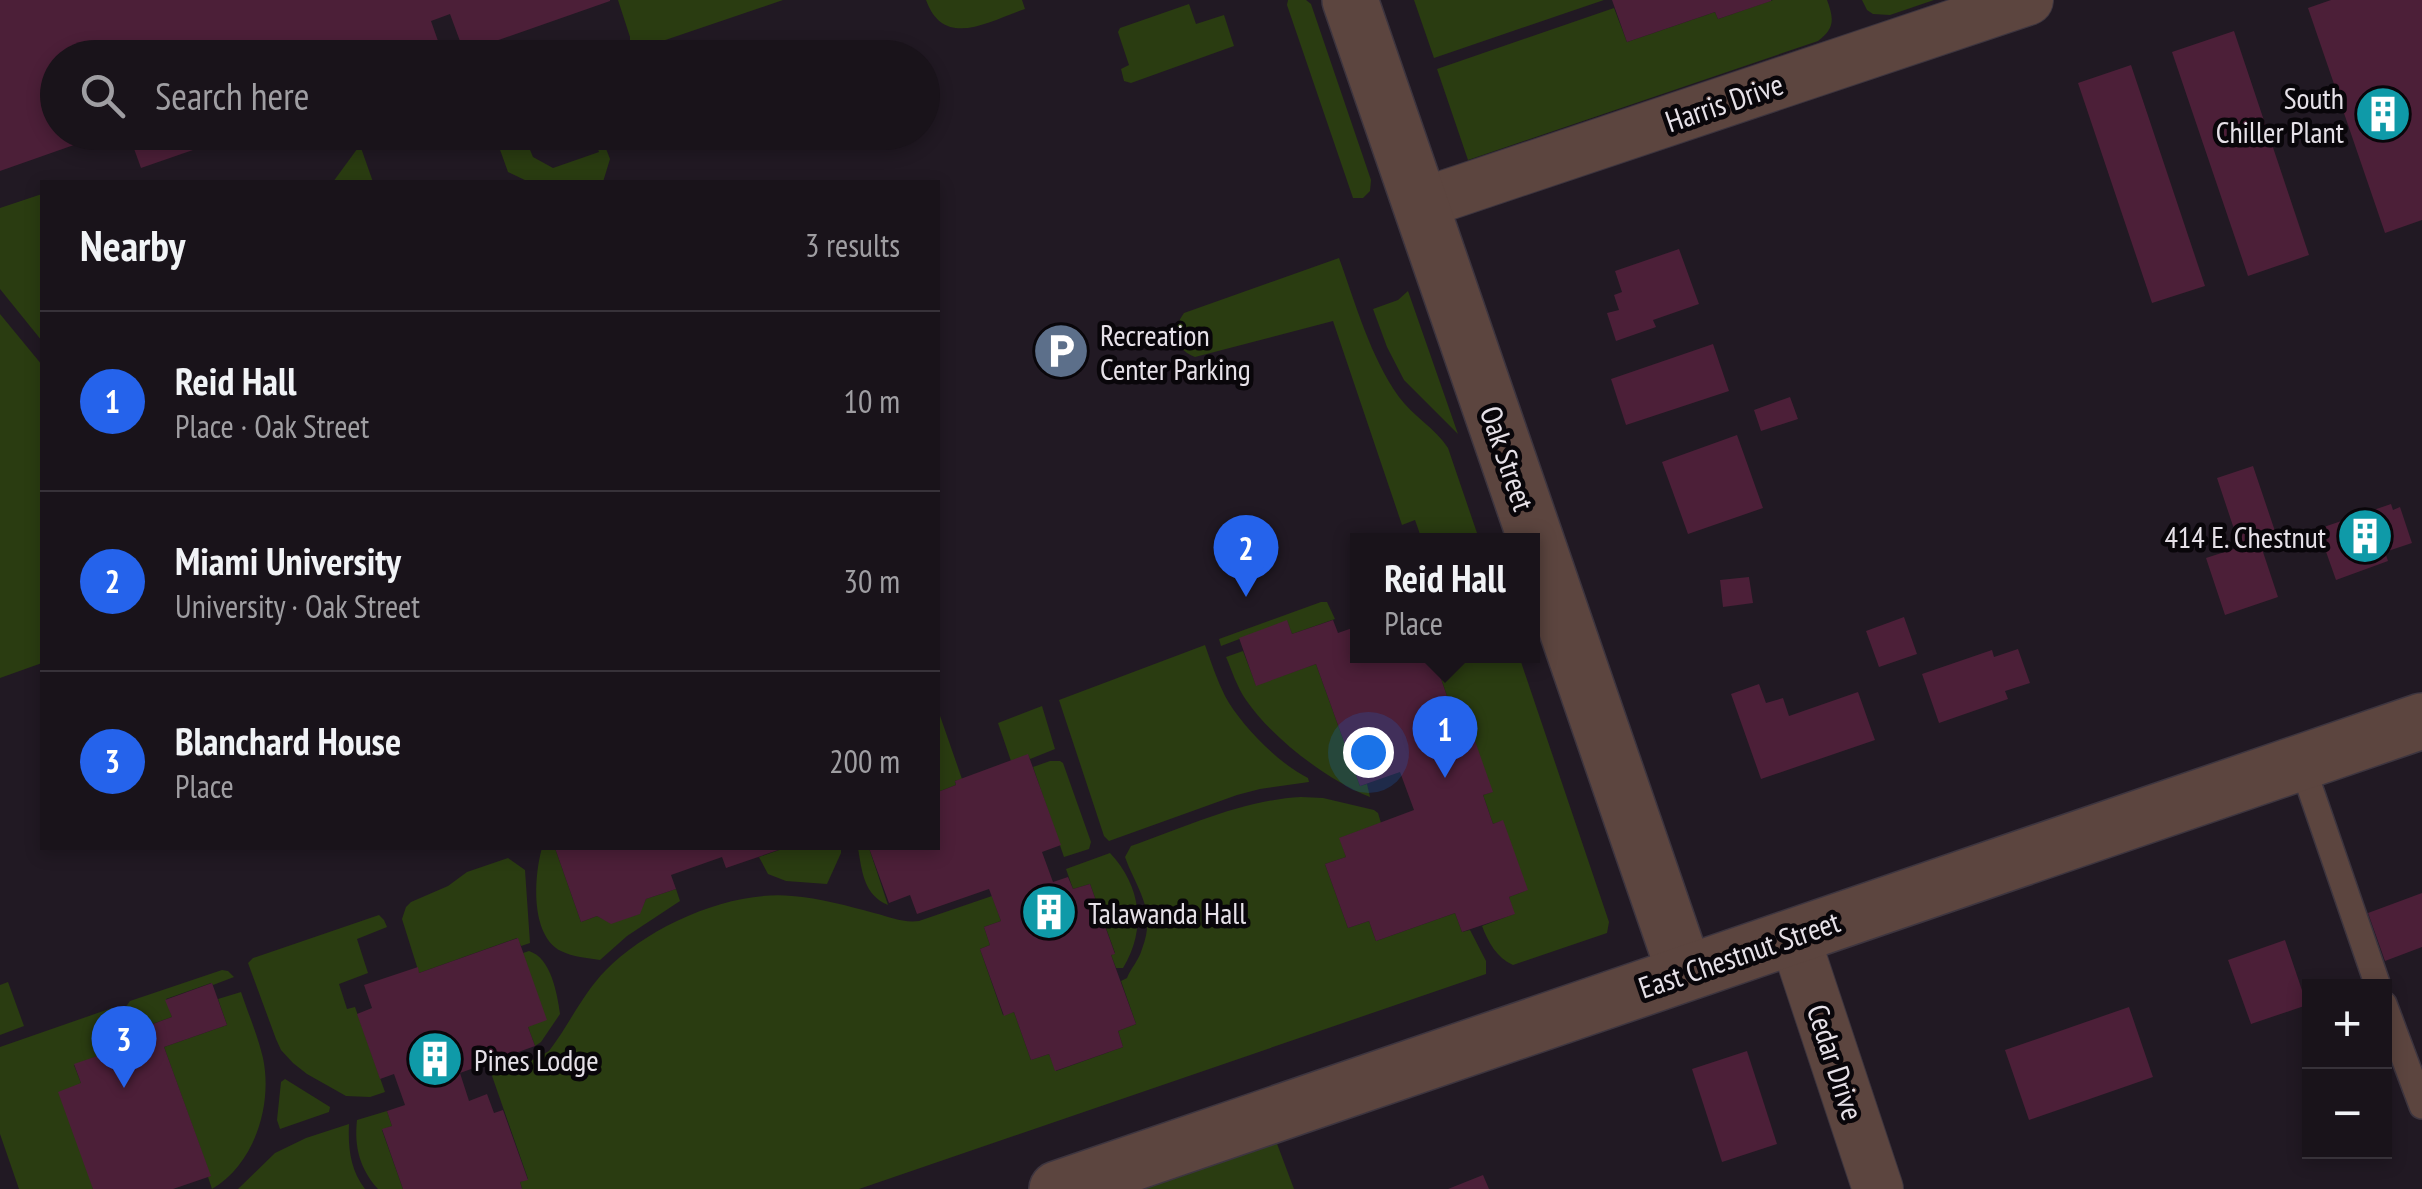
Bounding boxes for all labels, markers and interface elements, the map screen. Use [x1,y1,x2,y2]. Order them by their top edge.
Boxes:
search box [40,40,940,150]
street label: Harris Drive [1660,64,1788,140]
icon: search [75,68,130,123]
text: Search here [155,71,309,120]
place label: South Chiller Plant [2216,78,2345,151]
building icon: South Chiller Plant [2353,84,2413,144]
text: Nearby [80,218,185,273]
text: 3 results [805,224,900,266]
place label: Recreation Center Parking [1100,315,1251,388]
parking icon: Recreation Center Parking [1031,321,1091,381]
text: Reid Hall [175,356,297,405]
text: 1 [105,380,120,422]
text: 10 m [844,380,900,422]
street label: Oak Street [1472,401,1544,516]
text: Place · Oak Street [175,405,369,447]
building icon: 414 E. Chestnut [2335,506,2395,566]
pin: 2 [1214,514,1278,597]
place label: 414 E. Chestnut [2164,517,2327,556]
popup [1350,533,1540,663]
text: Miami University [175,536,401,585]
text: Reid Hall [1384,553,1506,602]
text: 2 [105,560,120,602]
text: 30 m [844,560,900,602]
text: University · Oak Street [175,585,420,627]
text: Place [1384,602,1443,644]
pin: 1 [1412,696,1478,778]
text: Blanchard House [175,716,401,765]
your location [1343,727,1394,778]
text: 3 [105,740,120,782]
text: 200 m [829,740,900,782]
text: Place [175,765,234,807]
building icon: Talawanda Hall [1019,882,1079,942]
place label: Talawanda Hall [1088,893,1246,932]
street label: East Chestnut Street [1633,901,1845,1007]
map controls [2302,979,2392,1159]
button: + [2302,979,2392,1069]
street label: Cedar Drive [1799,999,1873,1125]
pin: 3 [92,1006,156,1088]
building icon: Pines Lodge [405,1029,465,1089]
place label: Pines Lodge [474,1040,599,1079]
button: − [2302,1069,2392,1159]

